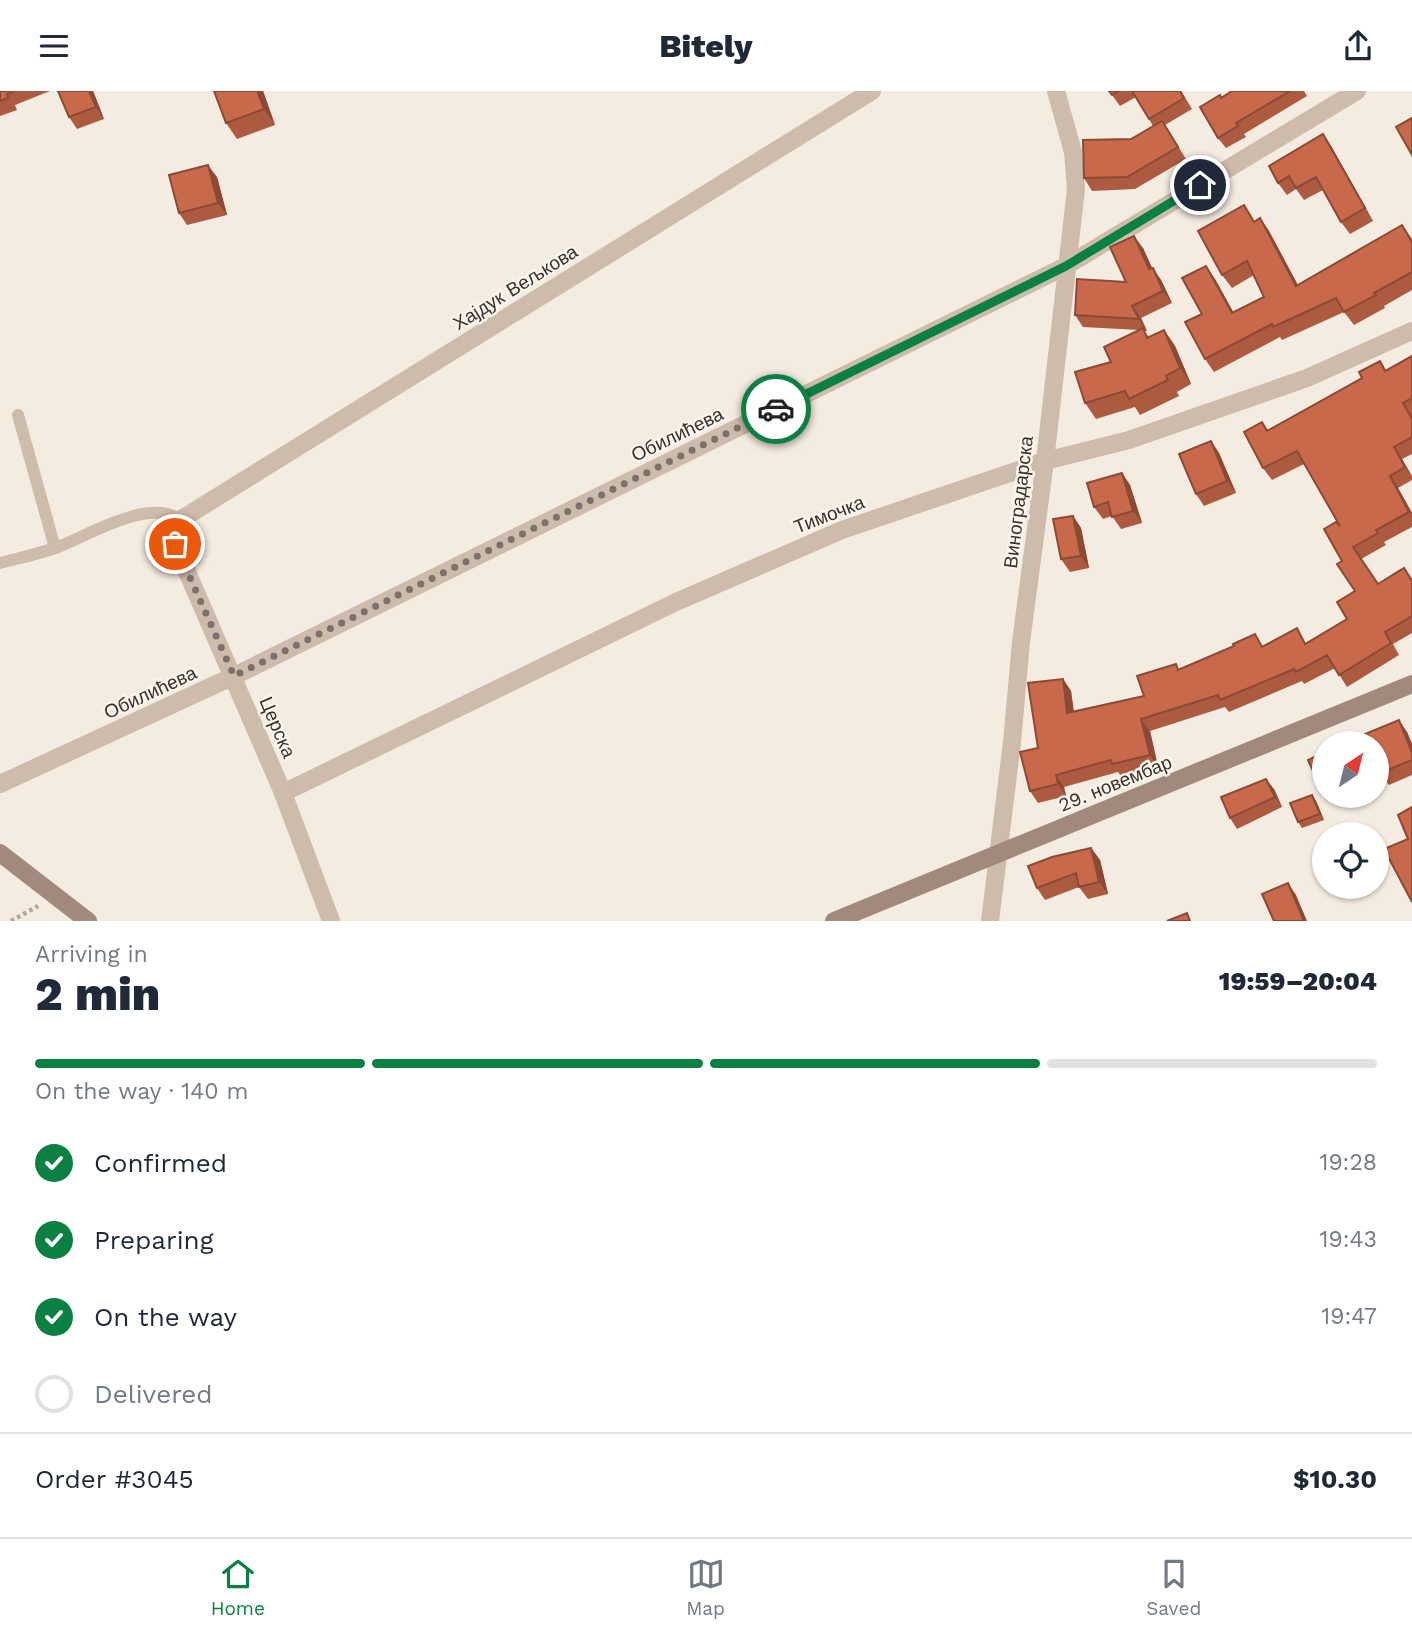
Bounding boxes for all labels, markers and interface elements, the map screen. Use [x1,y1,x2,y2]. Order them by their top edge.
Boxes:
icon: menu [35,27,73,65]
text: Bitely [659,27,753,65]
icon: share [1339,27,1377,65]
pin [1170,155,1230,215]
icon: home [1181,166,1219,204]
street label: Хајдук Вељкова [449,240,582,335]
courier [741,374,811,444]
icon: car [757,390,795,428]
street label: Обилићева [627,402,727,467]
street label: Виноградарска [999,434,1038,570]
street label: Тимочка [791,490,868,538]
pin [145,514,205,574]
icon: bag [156,525,194,563]
street label: Обилићева [100,661,201,724]
street label: Церска [254,693,301,762]
north arrow [1312,731,1390,809]
map controls [1312,731,1389,899]
street label: 29. новембар [1055,750,1175,817]
button: locate [1312,822,1389,899]
text: Arriving in [35,941,148,968]
text: 19:59–20:04 [1219,966,1377,996]
text: 2 min [35,967,160,1021]
text: On the way · 140 m [35,1078,248,1105]
icon: check [35,1144,73,1182]
text: Confirmed [94,1148,227,1178]
text: 19:28 [1319,1149,1377,1176]
icon: check [35,1221,73,1259]
text: Preparing [94,1225,214,1255]
text: 19:43 [1320,1226,1377,1253]
icon: check [35,1298,73,1336]
text: On the way [94,1302,237,1332]
text: 19:47 [1321,1303,1377,1330]
text: Delivered [94,1379,213,1409]
text: Order #3045 [35,1464,194,1494]
text: $10.30 [1293,1464,1377,1494]
tab: Home [211,1555,265,1620]
tab: Map [686,1555,725,1620]
tab: Saved [1146,1555,1201,1620]

